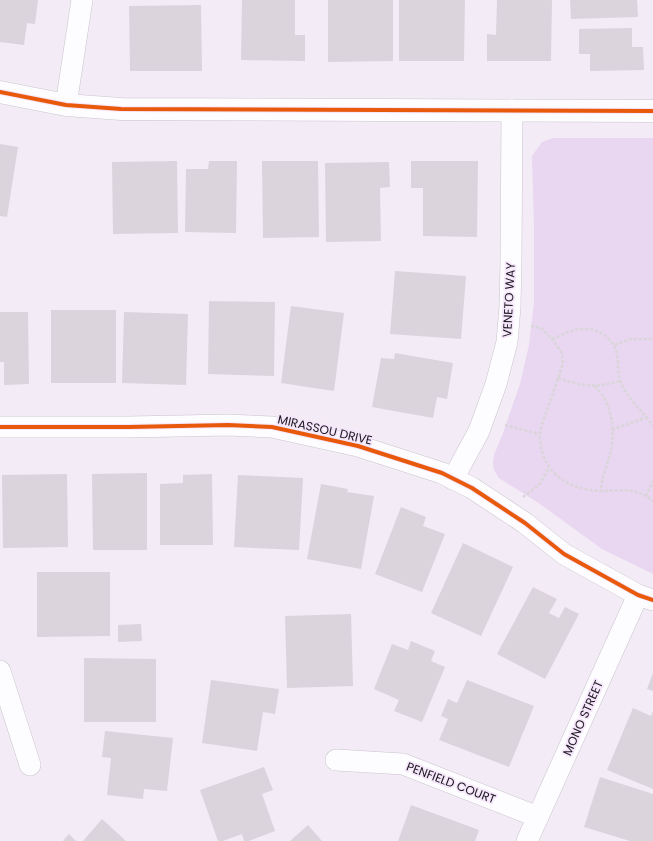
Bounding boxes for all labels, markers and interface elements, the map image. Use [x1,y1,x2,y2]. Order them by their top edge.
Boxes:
street label: VENETO WAY [498,262,519,338]
street label: MIRASSOU DRIVE [276,410,374,449]
street label: MONO STREET [558,677,607,758]
street label: PENFIELD COURT [404,758,499,808]

